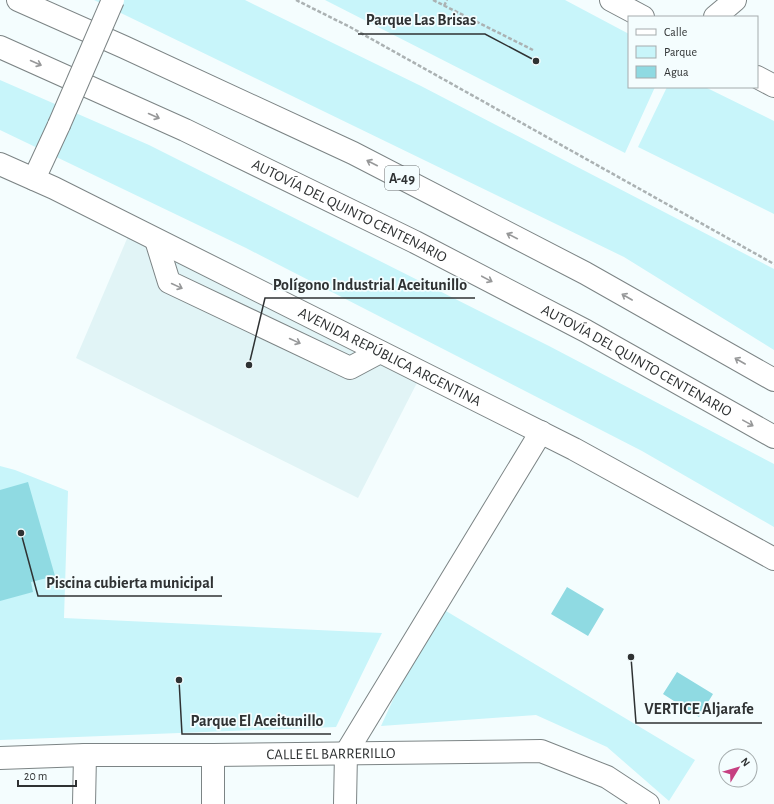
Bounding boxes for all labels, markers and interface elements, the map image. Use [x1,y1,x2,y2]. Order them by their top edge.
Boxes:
callout: Parque Las Brisas [358,6,485,34]
text: Parque Las Brisas [366,12,476,28]
legend [628,16,758,88]
text: Calle [664,26,687,38]
text: Parque [664,46,697,58]
one-way arrow [29,60,41,67]
text: Agua [664,66,689,78]
one-way arrow [148,113,160,120]
street label: AUTOVÍA DEL QUINTO CENTENARIO [249,157,449,265]
one-way arrow [367,158,379,166]
road number: A-49 [385,166,419,190]
one-way arrow [507,231,519,239]
callout: Polígono Industrial Aceitunillo [265,270,475,298]
one-way arrow [480,276,492,284]
text: Polígono Industrial Aceitunillo [273,277,467,293]
one-way arrow [171,283,183,290]
one-way arrow [621,293,633,301]
street label: AUTOVÍA DEL QUINTO CENTENARIO [539,302,734,420]
street label: AVENIDA REPÚBLICA ARGENTINA [296,305,484,409]
one-way arrow [288,338,300,345]
one-way arrow [734,357,746,365]
one-way arrow [742,419,754,427]
callout: Piscina cubierta municipal [38,568,222,596]
text: Piscina cubierta municipal [46,575,214,591]
callout: VERTICE Aljarafe [636,695,762,723]
text: VERTICE Aljarafe [644,701,754,718]
callout: Parque El Aceitunillo [182,706,331,734]
text: Parque El Aceitunillo [190,713,324,729]
street label: CALLE EL BARRERILLO [266,746,396,762]
north arrow [718,748,758,788]
text: N [739,756,752,769]
scale bar [18,762,76,788]
text: 20 m [24,770,47,782]

